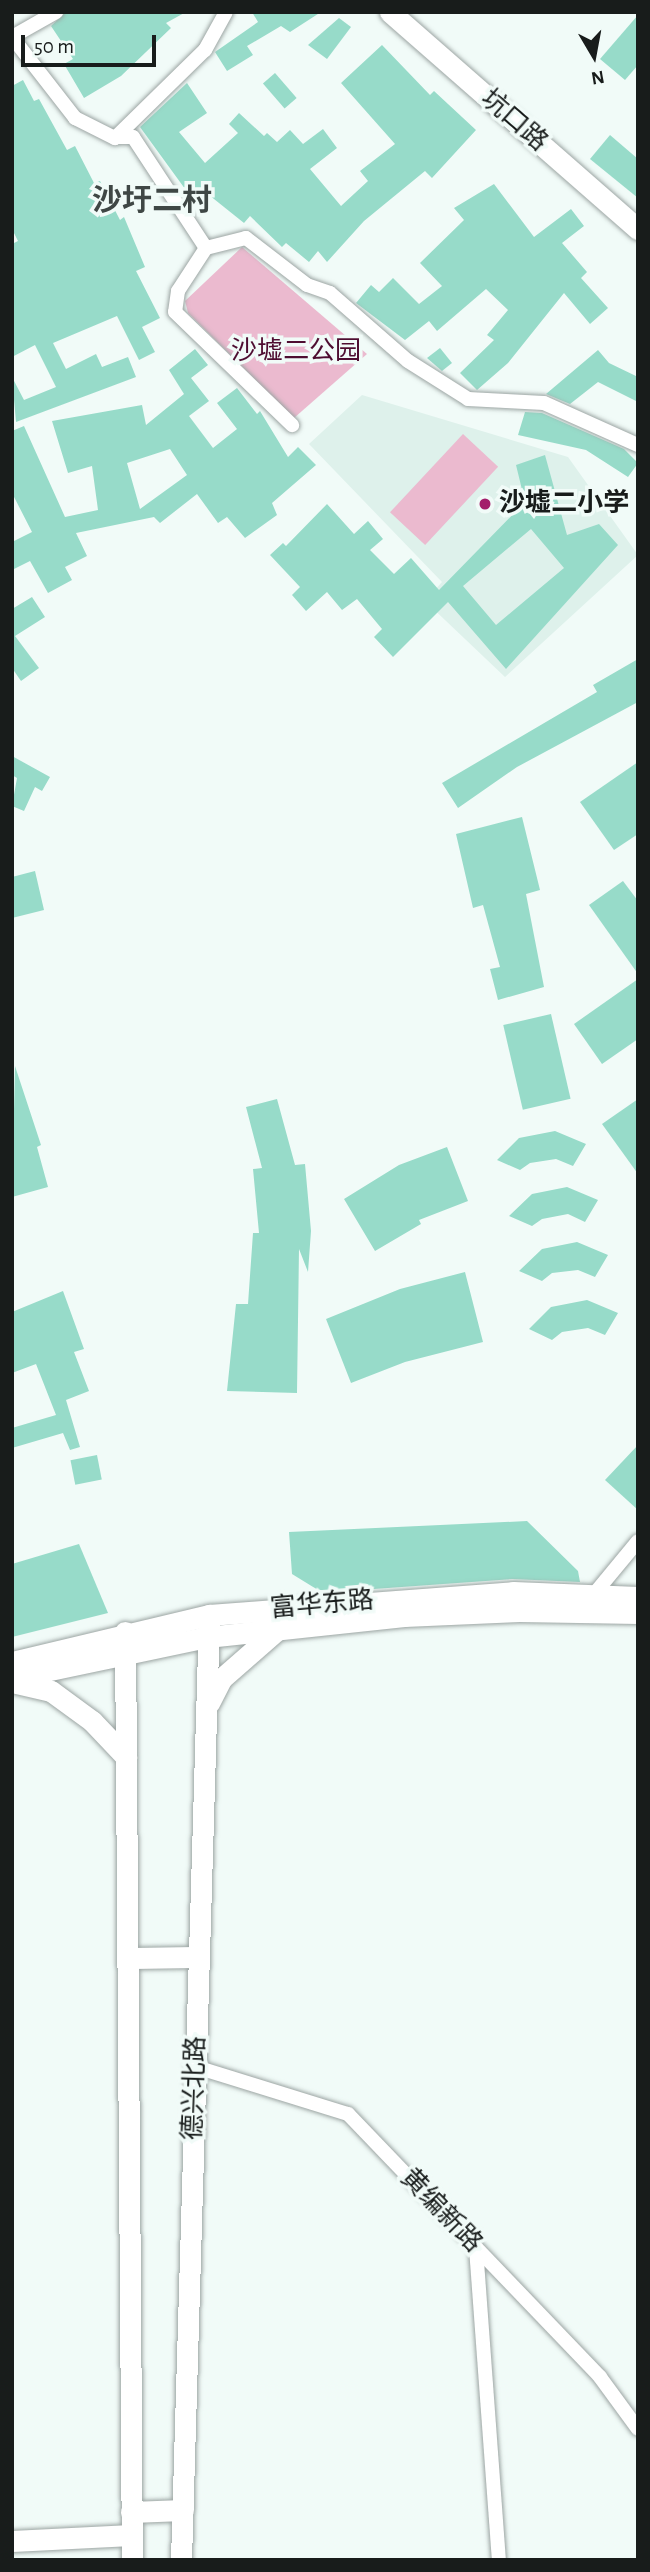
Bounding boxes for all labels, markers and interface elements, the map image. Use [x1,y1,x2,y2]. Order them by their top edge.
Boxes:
scale bar [24,21,159,65]
north arrow [559,21,629,91]
text: 50 m [34,36,74,57]
text: N [590,67,606,88]
street label: 坑口路 [474,84,554,158]
district label: 沙圩二村 [92,183,212,219]
park label: 沙墟二公园 [231,336,361,368]
place label: 沙墟二小学 [499,488,629,520]
marker: 沙墟二小学 [477,496,493,512]
street label: 富华东路 [269,1585,375,1625]
street label: 德兴北路 [178,2035,212,2141]
street label: 黄编新路 [394,2163,488,2259]

